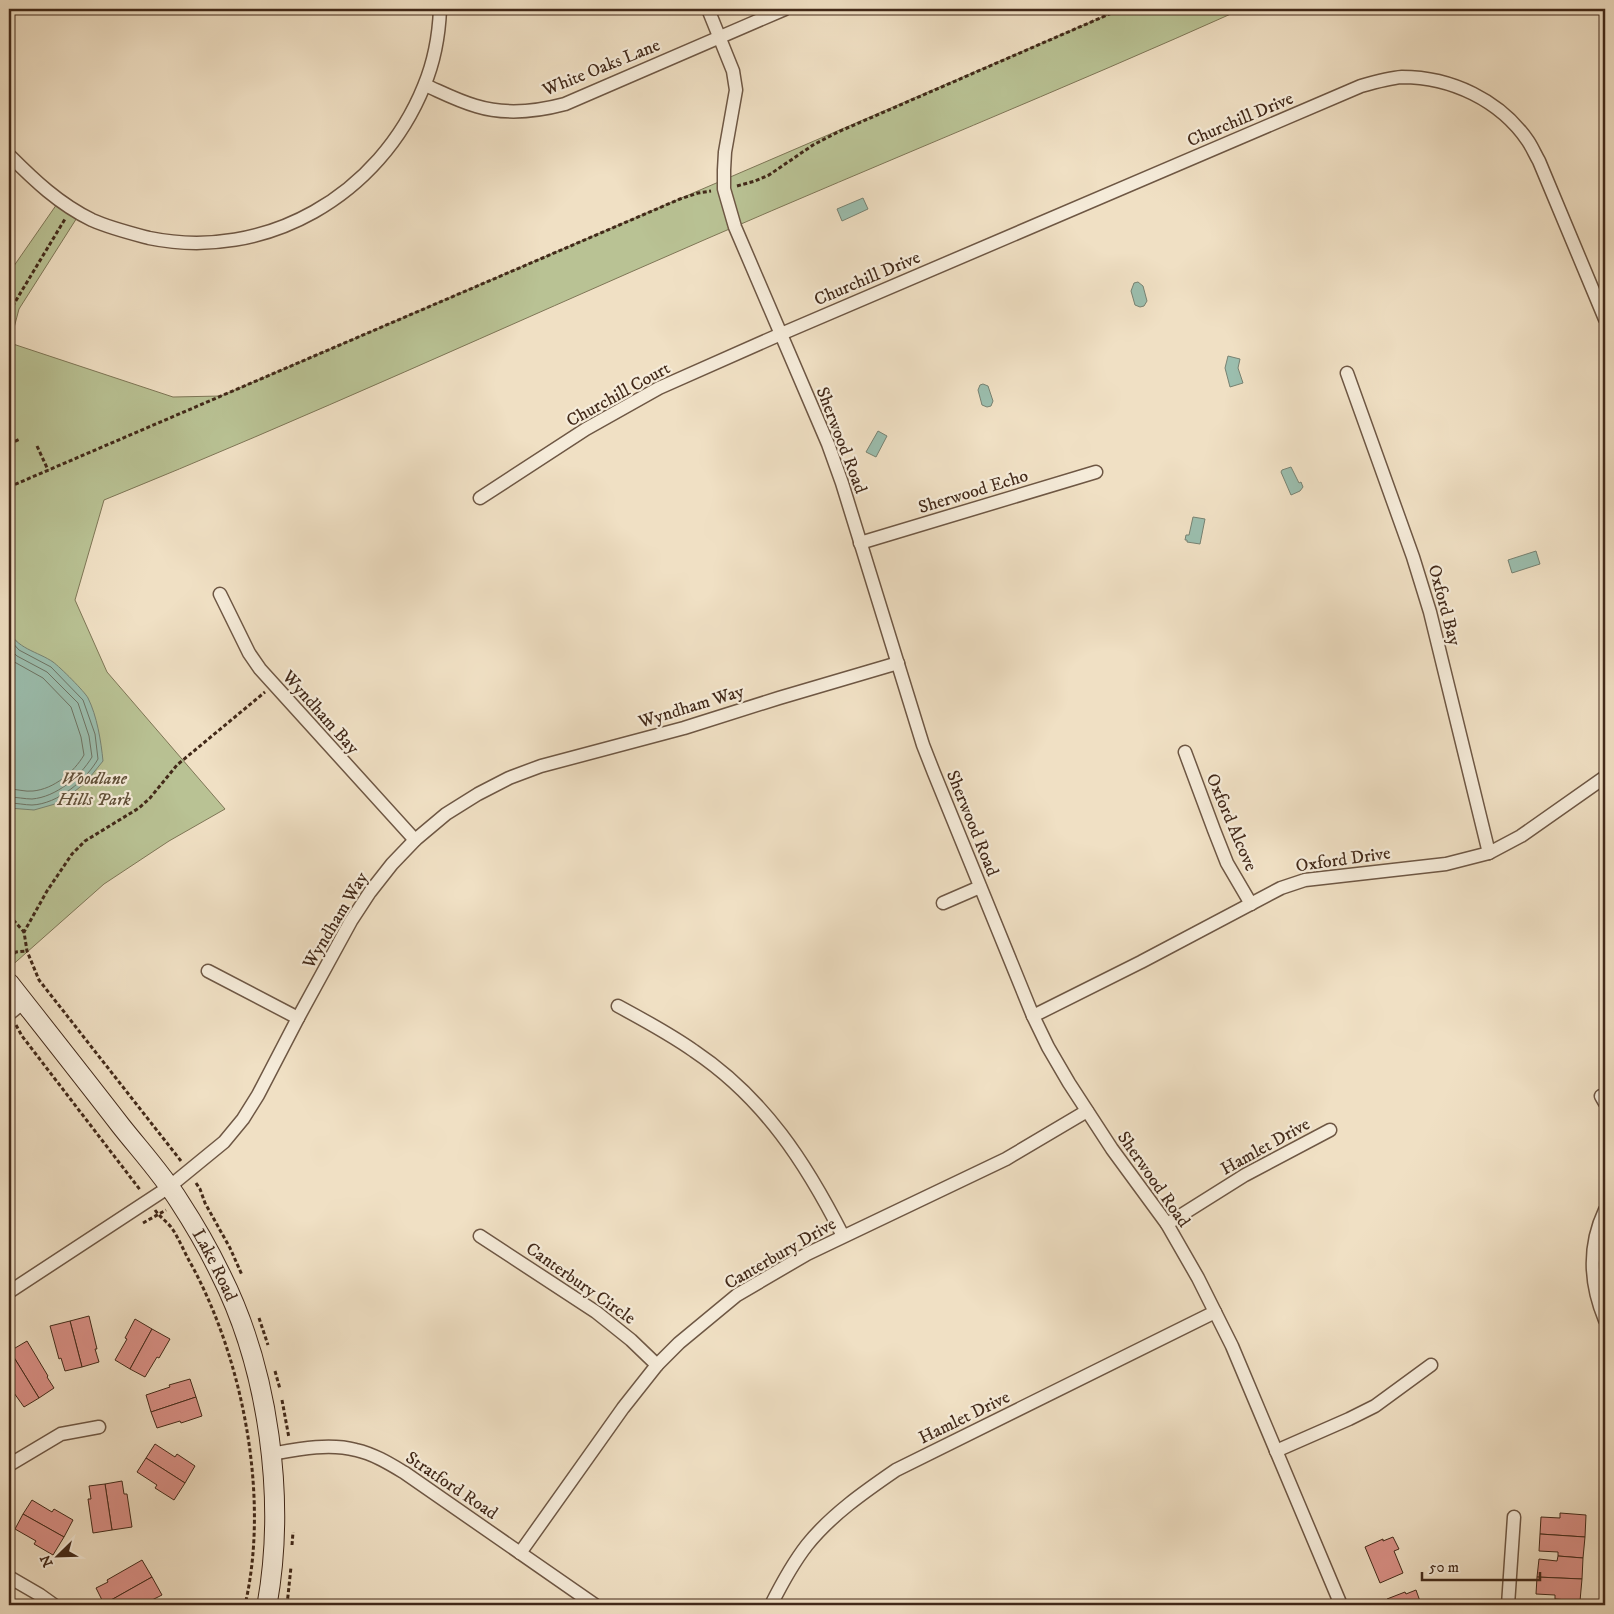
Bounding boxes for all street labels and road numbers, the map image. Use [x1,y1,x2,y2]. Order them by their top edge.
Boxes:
street label: White Oaks Lane [539,34,663,102]
street label: Churchill Drive [1184,88,1297,152]
street label: Churchill Drive [811,247,924,311]
street label: Churchill Court [563,357,674,432]
street label: Sherwood Road [811,384,871,497]
street label: Sherwood Echo [916,465,1031,519]
street label: Oxford Bay [1423,562,1466,649]
street label: Wyndham Bay [276,666,364,759]
street label: Wyndham Way [635,680,747,734]
street label: Sherwood Road [941,767,1003,880]
street label: Oxford Alcove [1201,770,1262,875]
street label: Oxford Drive [1294,842,1392,878]
street label: Wyndham Way [298,868,374,974]
street label: Hamlet Drive [1217,1113,1314,1180]
street label: Sherwood Road [1112,1127,1194,1232]
street label: Canterbury Drive [721,1213,840,1295]
street label: Lake Road [187,1225,242,1305]
street label: Canterbury Circle [521,1238,639,1330]
street label: Hamlet Drive [915,1386,1014,1449]
street label: Stratford Road [401,1447,502,1525]

